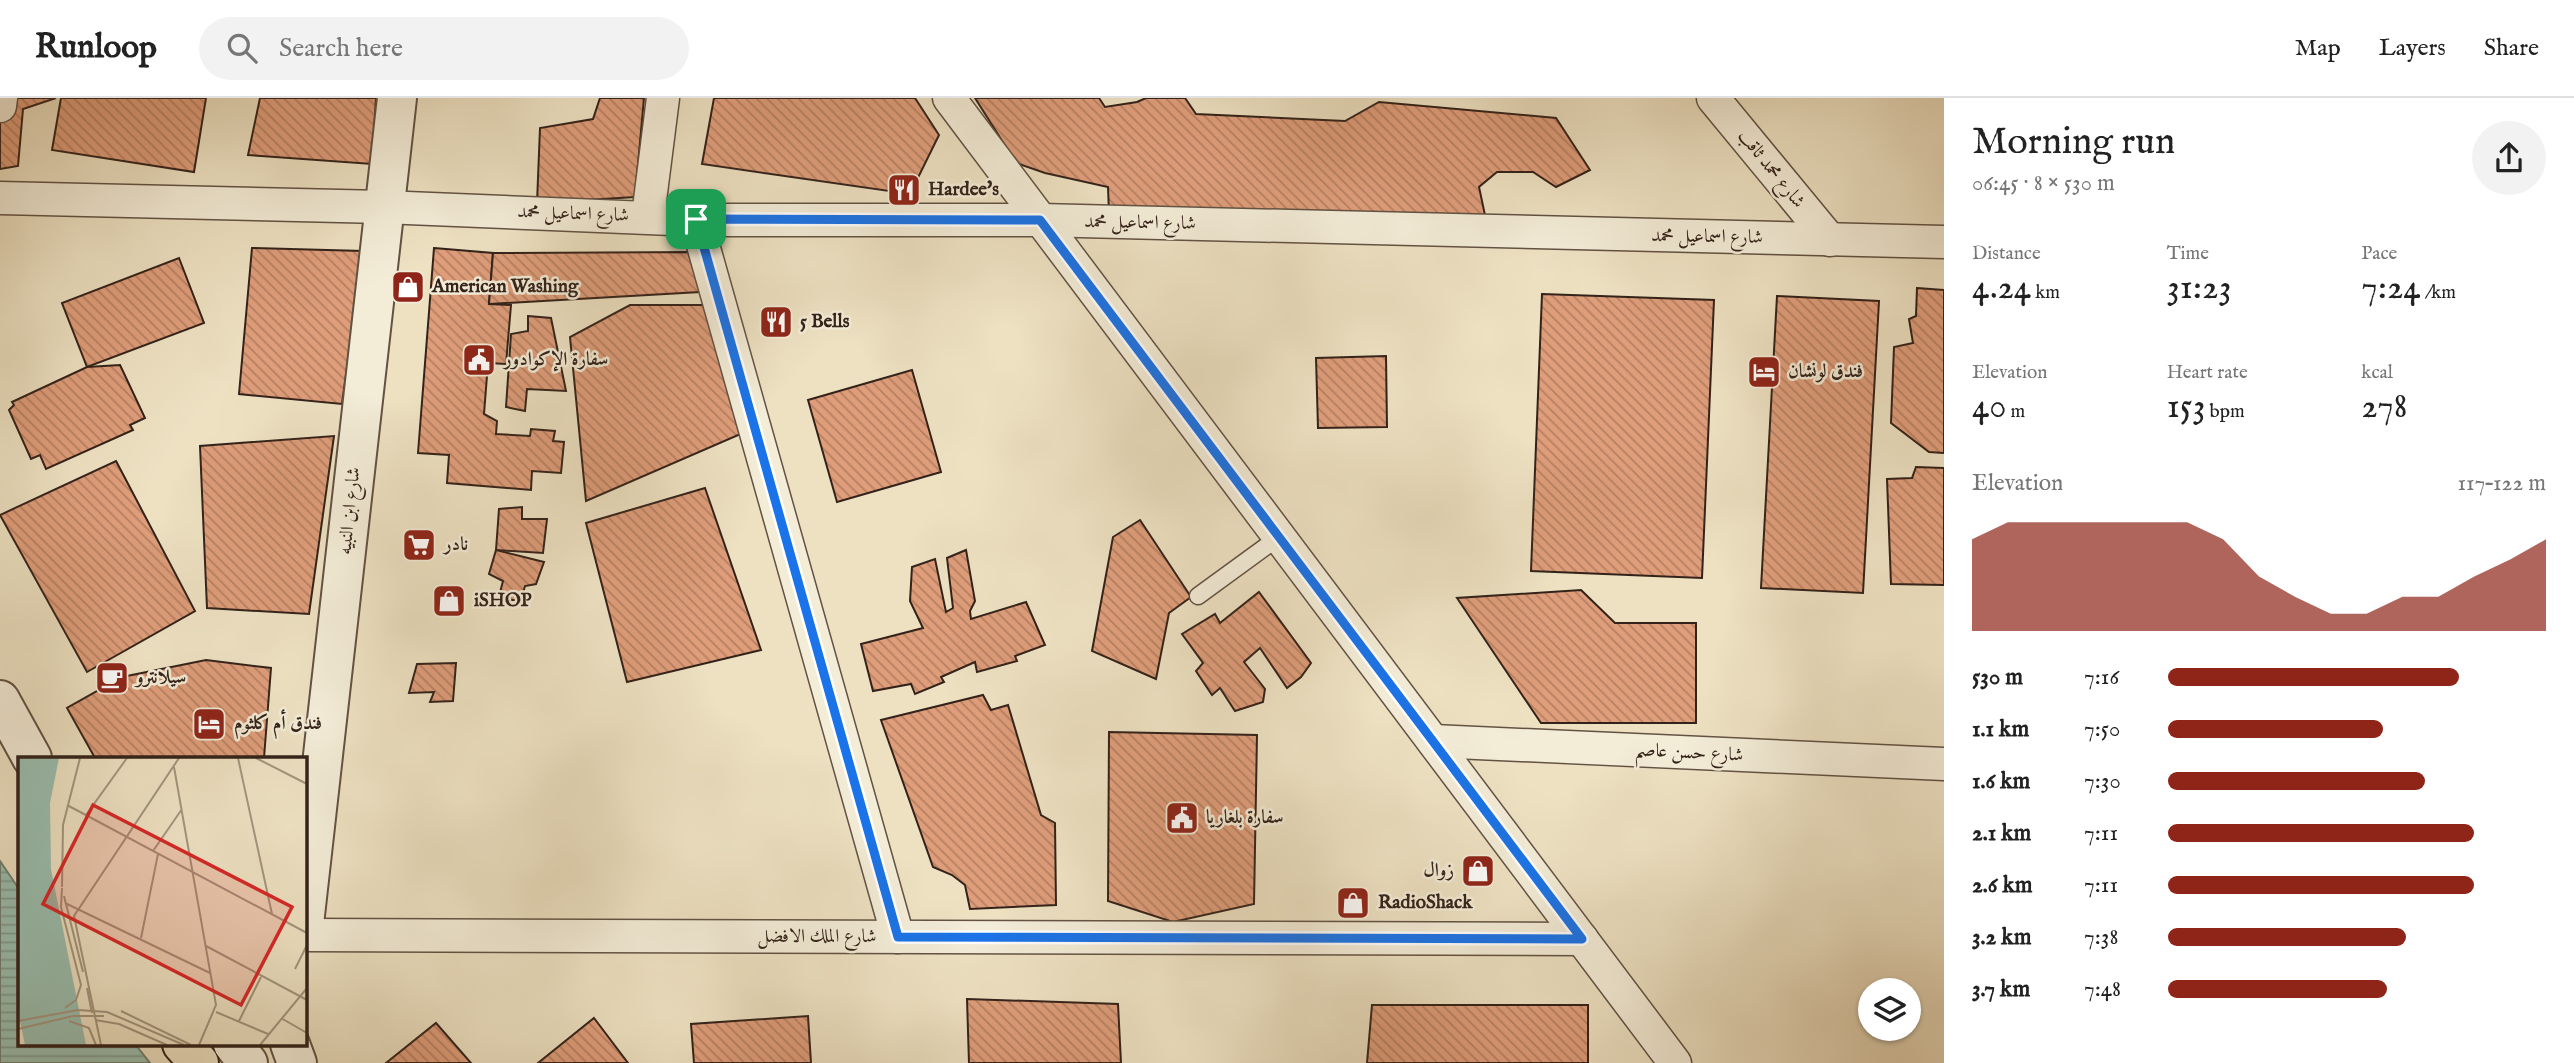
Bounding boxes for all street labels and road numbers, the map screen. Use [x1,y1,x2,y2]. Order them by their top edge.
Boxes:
street label: شارع محمد ثاقب [1730,125,1810,215]
street label: شارع اسماعيل محمد [517,200,629,230]
street label: شارع اسماعيل محمد [1084,210,1196,238]
street label: شارع اسماعيل محمد [1651,224,1763,252]
street label: شارع ابن النبيه [333,466,369,556]
street label: شارع حسن عاصم [1634,738,1744,774]
street label: شارع الملك الافضل [757,925,877,951]

